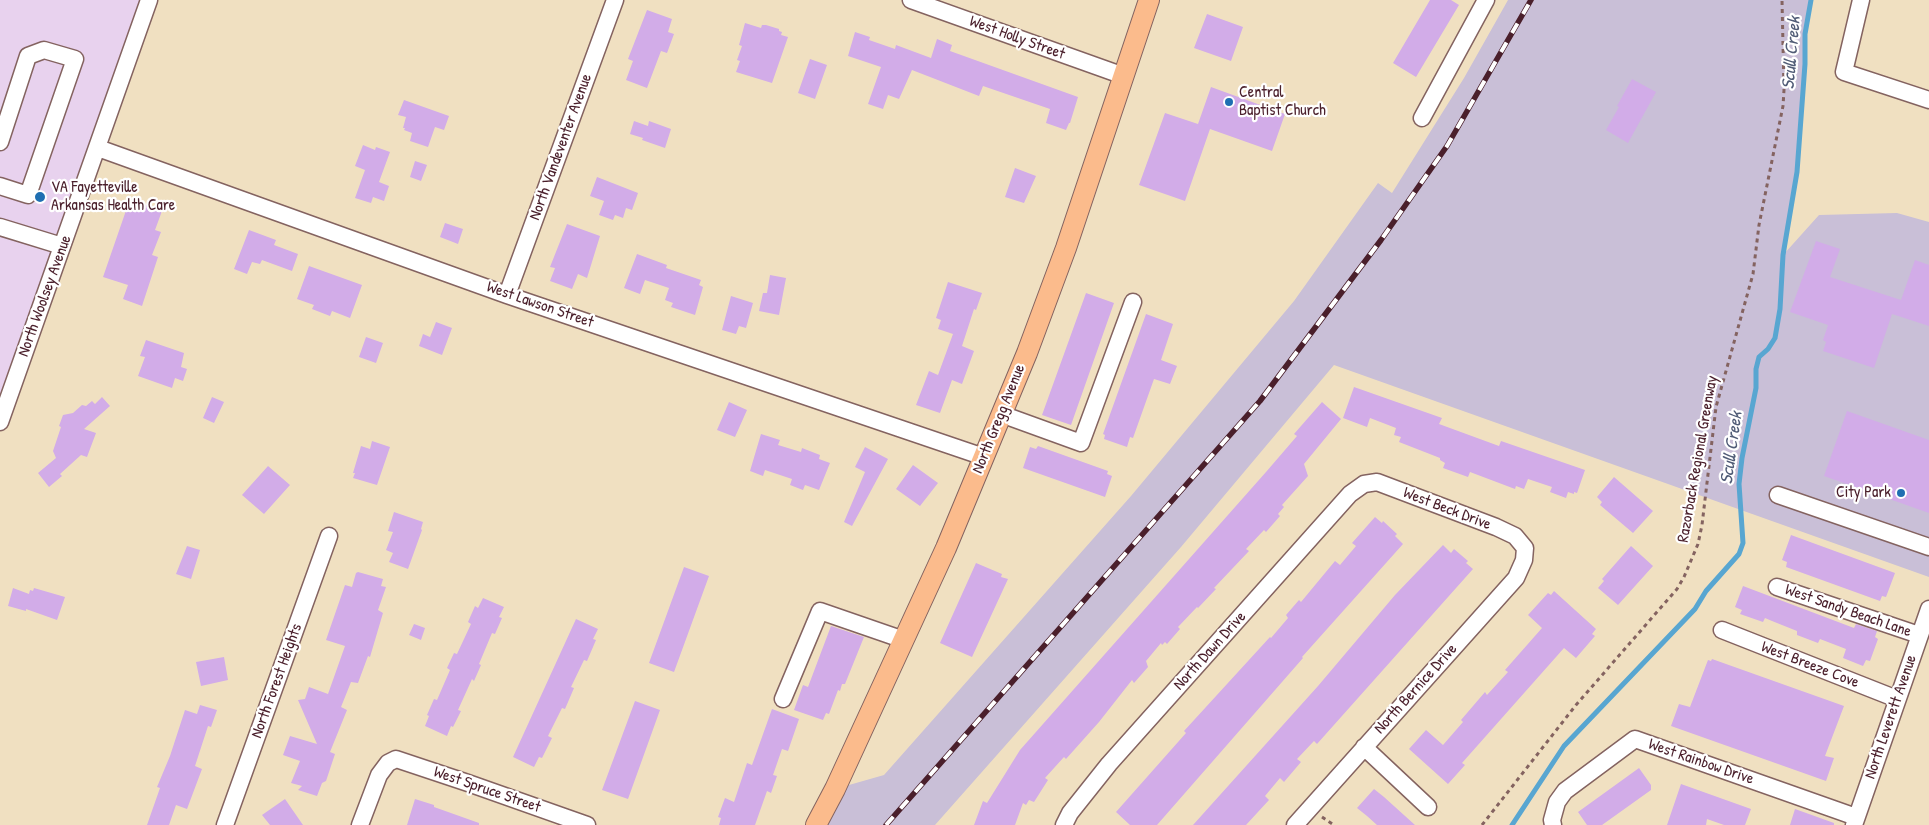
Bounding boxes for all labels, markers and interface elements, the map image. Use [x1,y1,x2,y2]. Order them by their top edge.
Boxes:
street label: West Holly Street [967,12,1067,64]
water label: Scull Creek [1778,16,1806,90]
street label: North Vandeventer Avenue [526,71,596,223]
place label: Central Baptist Church [1239,83,1326,121]
marker: Central Baptist Church [1223,96,1235,108]
place label: VA Fayetteville Arkansas Health Care [51,178,175,216]
marker: VA Fayetteville Arkansas Health Care [33,190,47,204]
street label: North Woolsey Avenue [14,233,76,359]
street label: West Lawson Street [484,278,596,332]
street label: North Gregg Avenue [968,362,1030,476]
street label: Razorback Regional Greenway [1674,374,1722,544]
water label: Scull Creek [1716,410,1748,486]
street label: West Beck Drive [1400,483,1494,535]
place label: City Park [1836,483,1891,503]
marker: City Park [1895,487,1907,499]
street label: West Sandy Beach Lane [1782,580,1914,642]
street label: North Dawn Drive [1170,608,1250,694]
street label: North Forest Heights [247,621,307,741]
street label: West Breeze Cove [1758,637,1862,693]
street label: North Bernice Drive [1370,640,1462,738]
street label: North Leverett Avenue [1861,652,1921,782]
street label: West Rainbow Drive [1646,735,1756,789]
street label: West Spruce Street [431,763,543,817]

